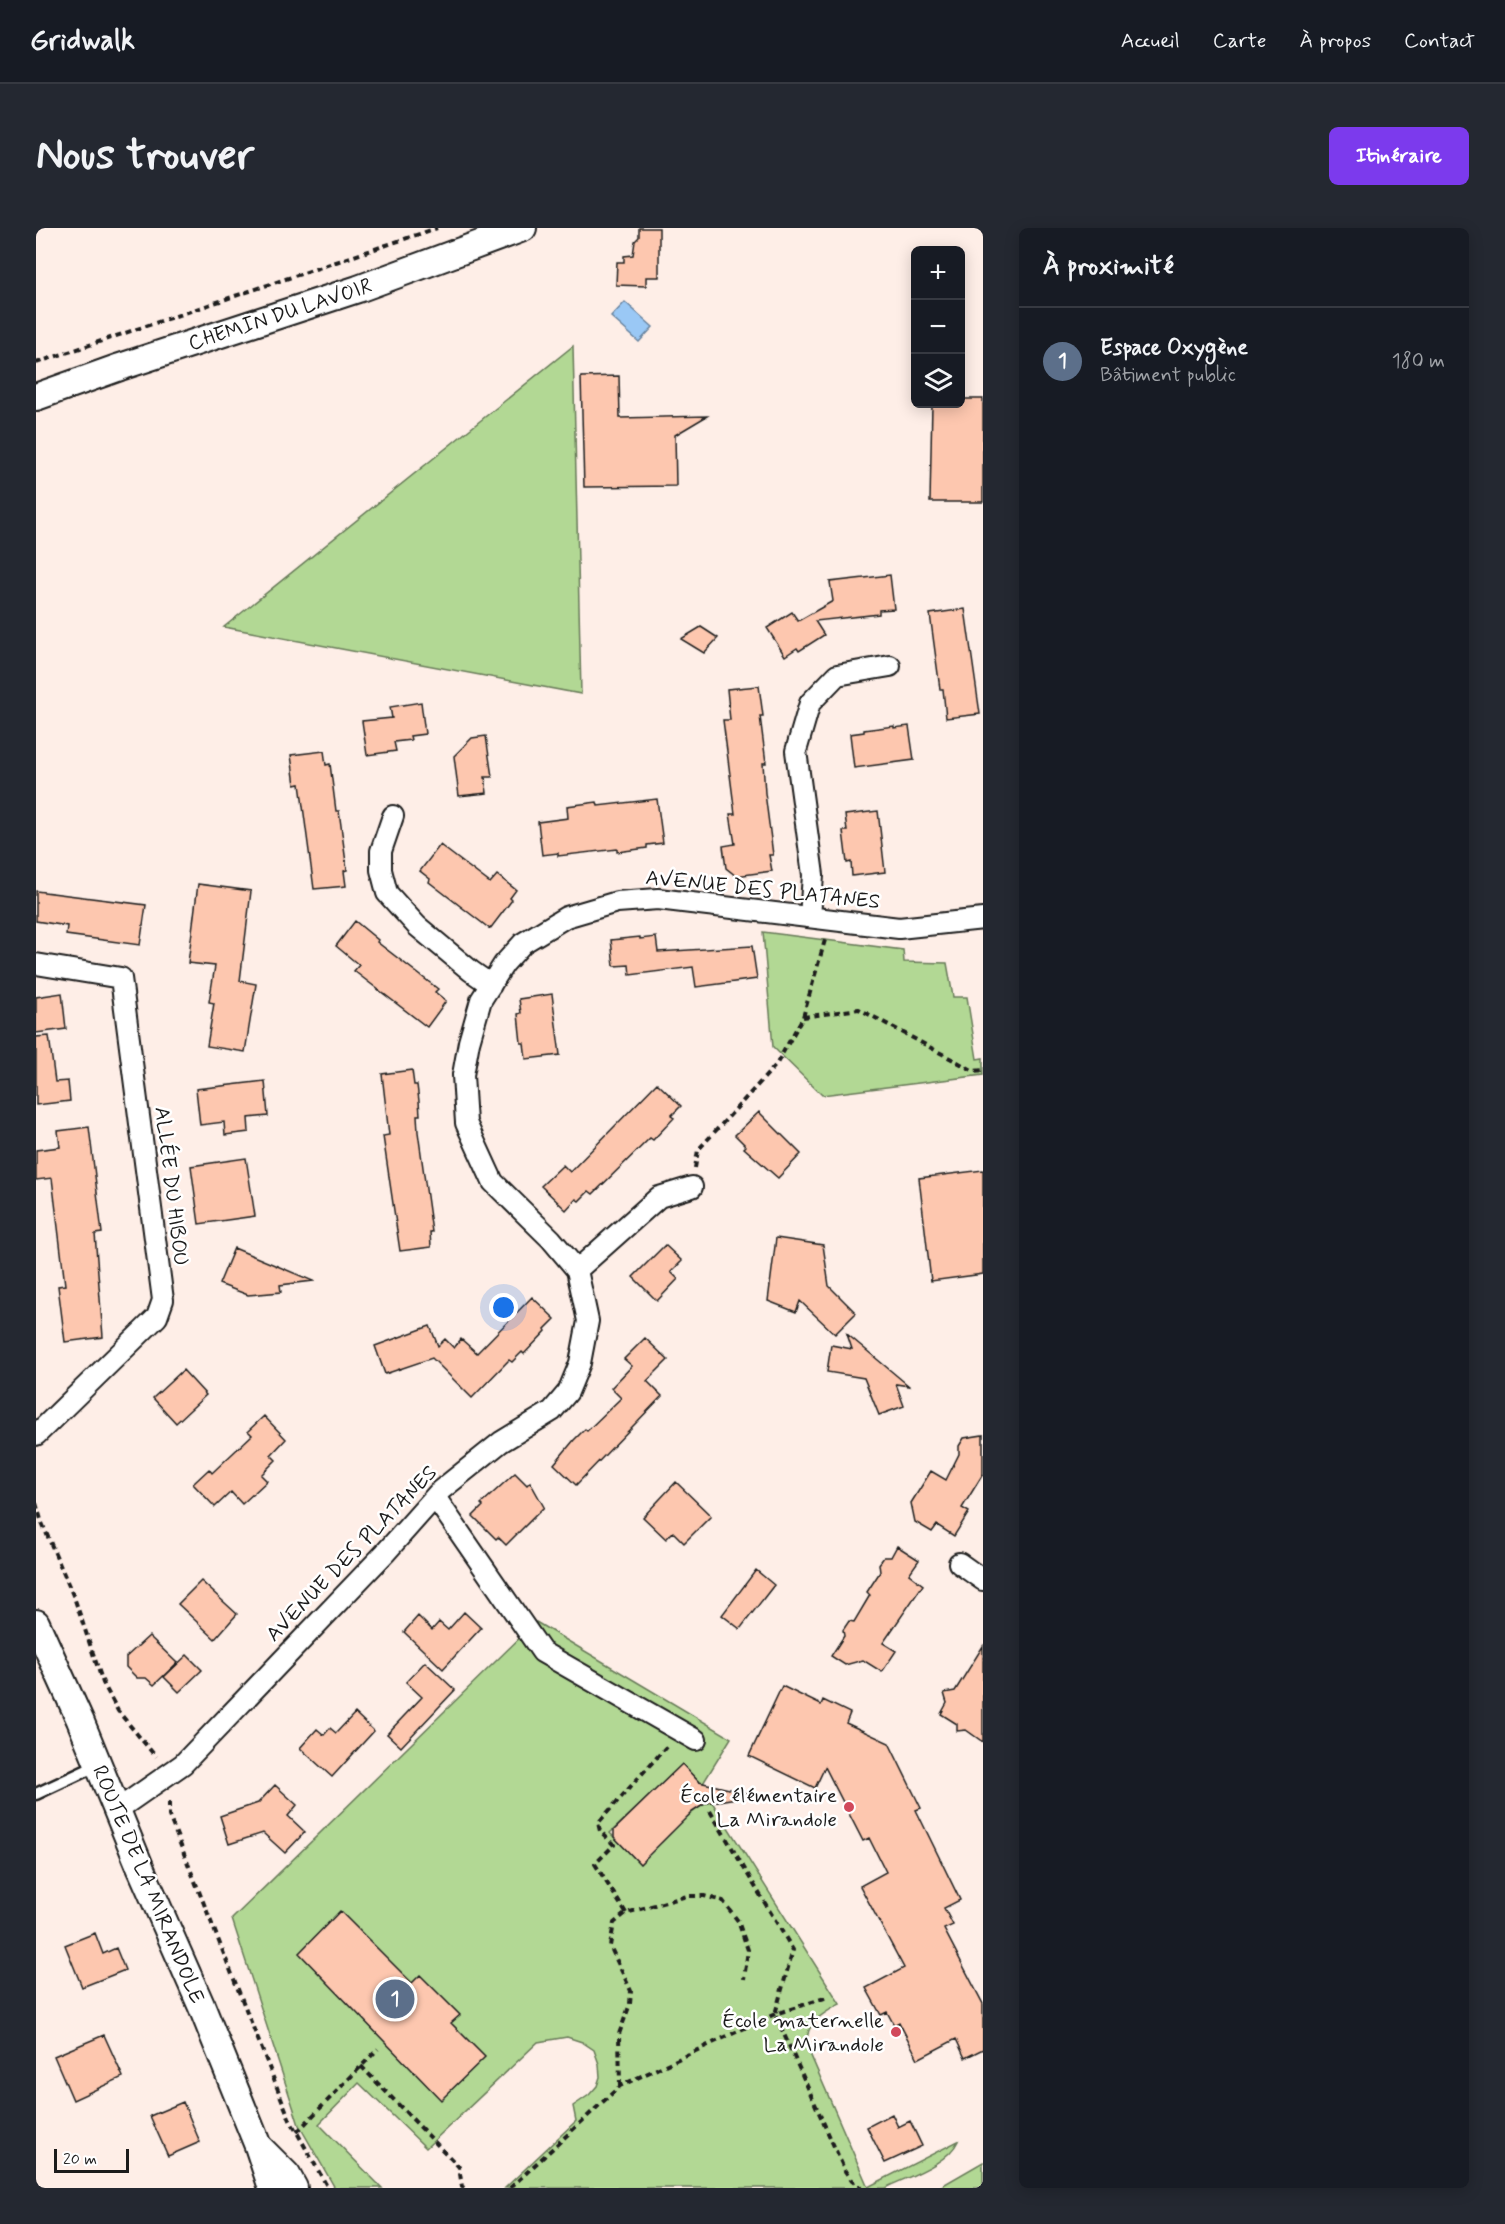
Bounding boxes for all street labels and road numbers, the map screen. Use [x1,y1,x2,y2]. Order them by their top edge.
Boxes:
street label: CHEMIN DU LAVOIR [185,272,376,358]
street label: AVENUE DES PLATANES [644,864,882,916]
street label: ALLÉE DU HIBOU [147,1105,195,1267]
street label: AVENUE DES PLATANES [260,1459,444,1648]
street label: ROUTE DE LA MIRANDOLE [85,1761,211,2008]

